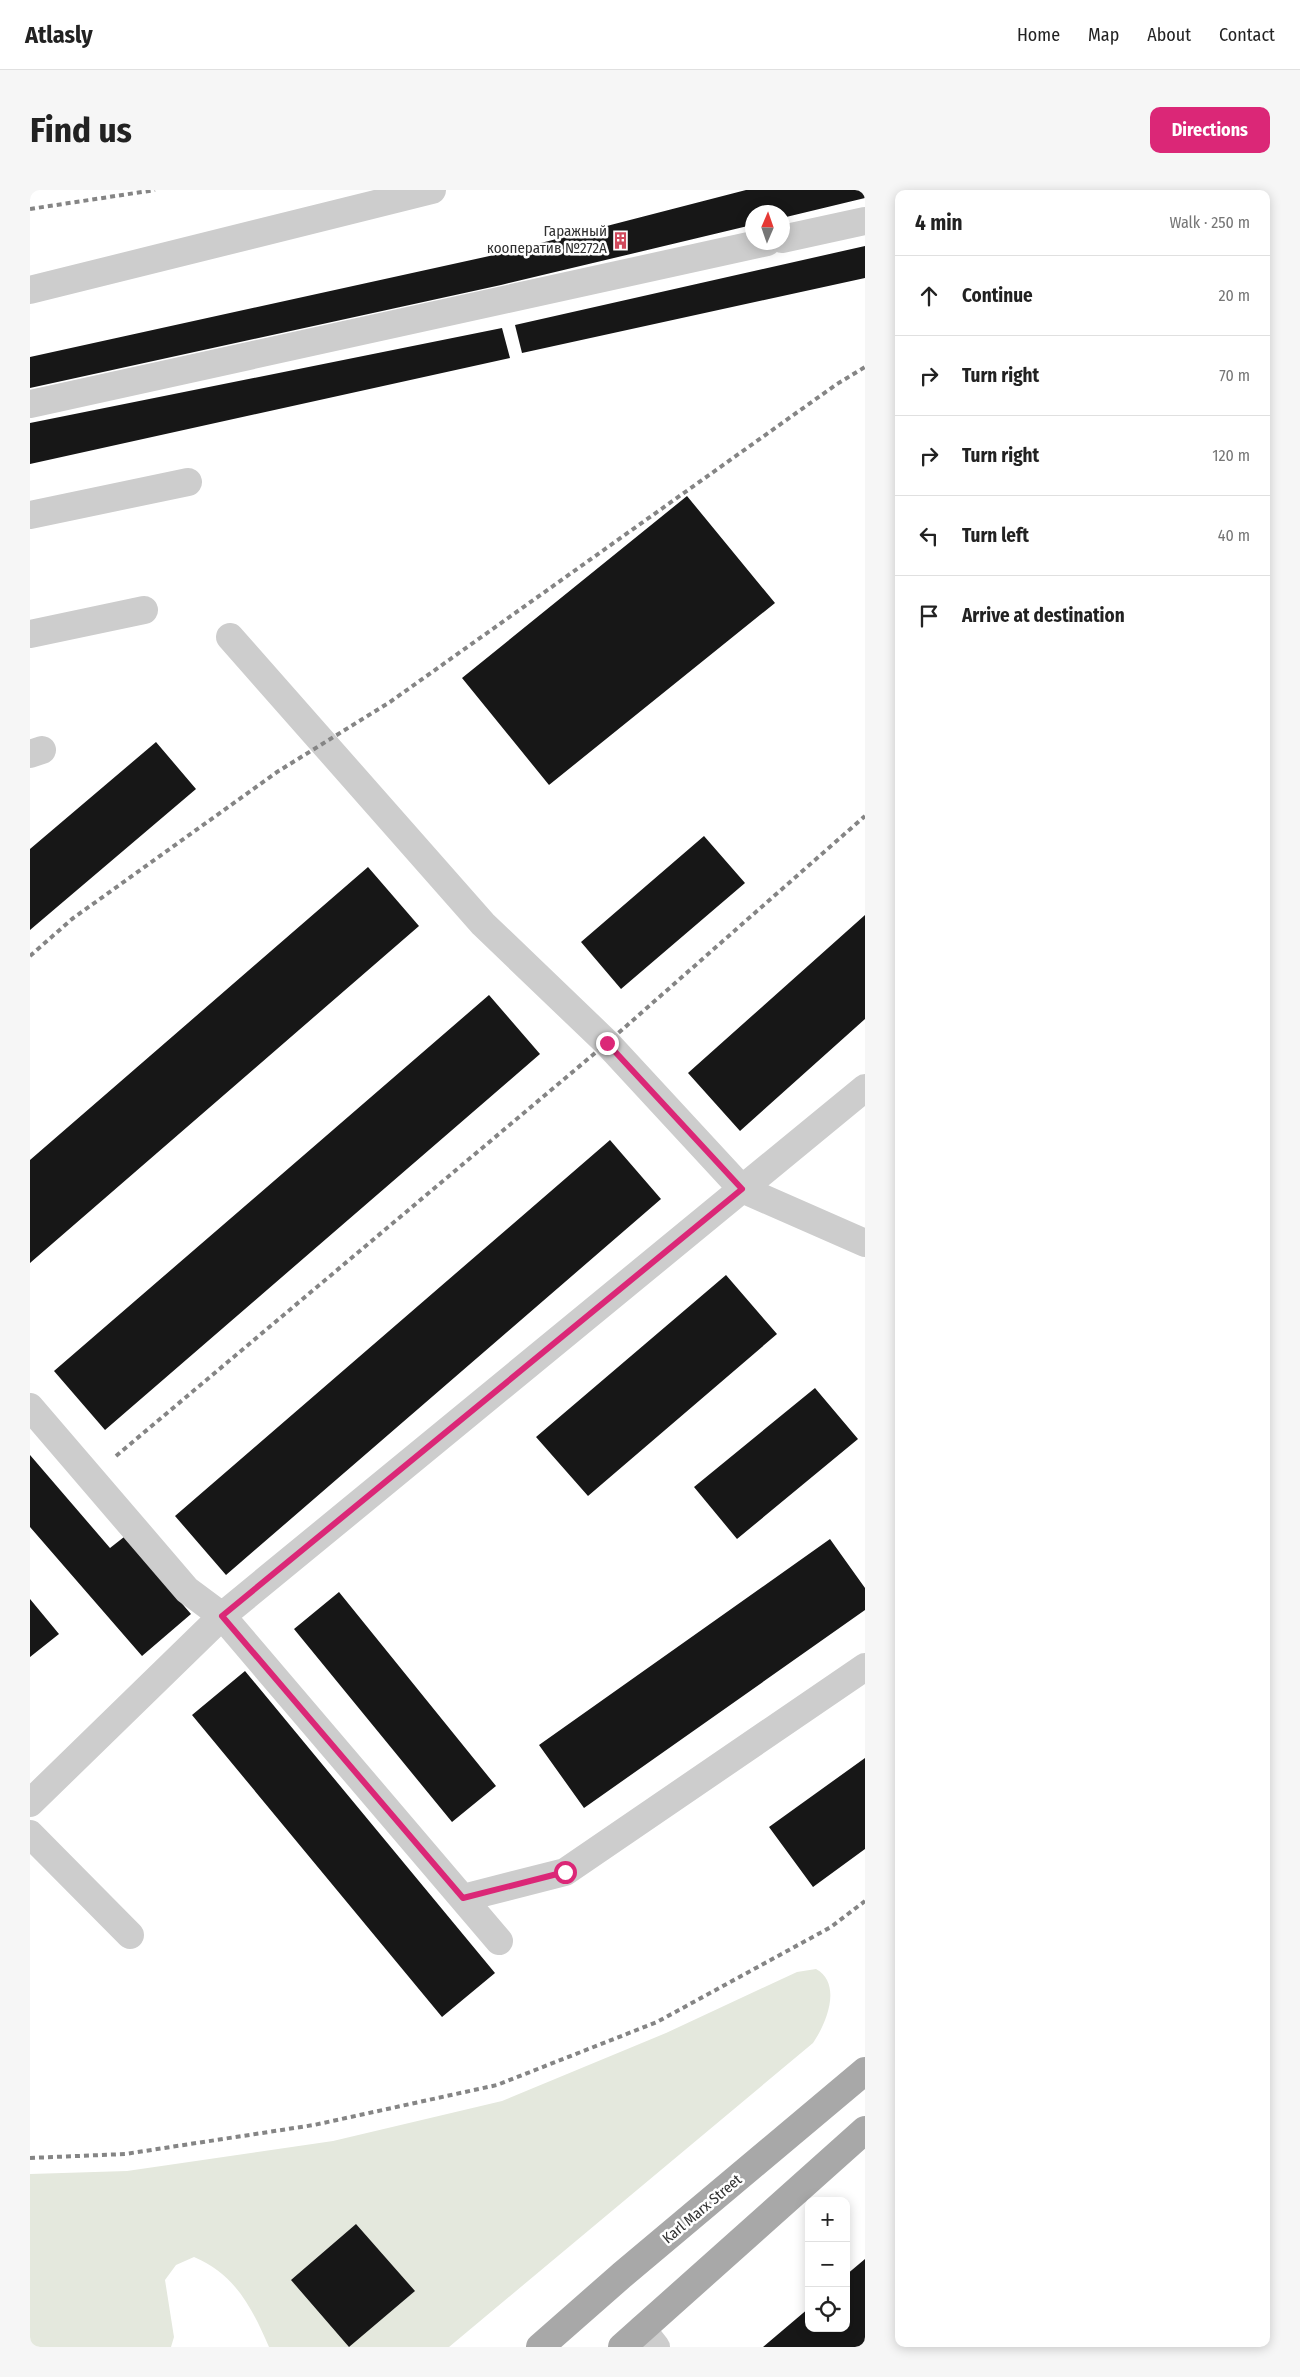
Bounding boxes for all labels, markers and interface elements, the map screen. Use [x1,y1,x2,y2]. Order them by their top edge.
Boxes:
text: Atlasly [25,21,93,49]
text: Home [1017,24,1060,46]
text: Map [1088,24,1119,46]
text: About [1147,24,1191,46]
text: Contact [1219,24,1275,46]
button: Directions [1150,107,1270,153]
text: Find us [30,109,132,151]
north arrow [745,205,790,250]
text: 4 min [915,210,963,236]
text: Walk · 250 m [1169,213,1250,232]
place label: Гаражный кооператив №272А [487,222,607,257]
building icon: Гаражный кооператив №272А [611,230,631,250]
icon: ahead [915,282,943,310]
text: Continue [962,284,1033,307]
text: 20 m [1219,286,1250,305]
icon: right [915,362,943,390]
text: Turn right [962,364,1039,387]
text: 70 m [1219,366,1250,385]
icon: right [915,442,943,470]
text: Turn right [962,444,1039,467]
text: 120 m [1212,446,1250,465]
icon: left [915,522,943,550]
text: Turn left [962,524,1029,547]
text: 40 m [1218,526,1250,545]
icon: arrive [915,602,943,630]
text: Arrive at destination [962,604,1125,627]
route end [596,1032,619,1055]
route start [554,1861,577,1884]
street label: Karl Marx Street [659,2171,745,2247]
map controls [805,2197,850,2332]
button: + [805,2197,850,2242]
button: − [805,2242,850,2287]
button: locate [805,2287,850,2332]

